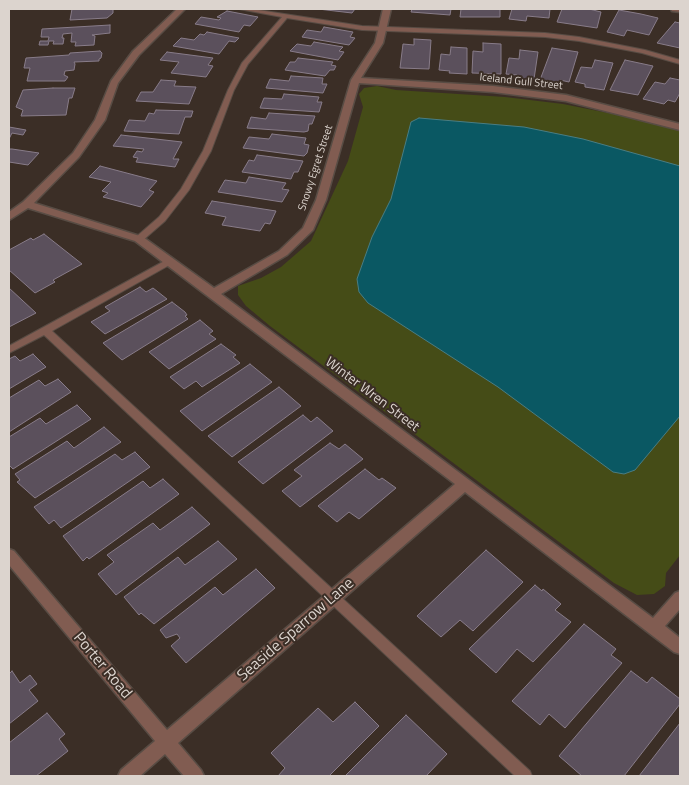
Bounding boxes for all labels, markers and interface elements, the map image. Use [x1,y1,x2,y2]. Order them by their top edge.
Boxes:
street label: Iceland Gull Street [479,71,563,93]
street label: Snowy Egret Street [296,124,336,212]
street label: Winter Wren Street [322,354,422,436]
street label: Seaside Sparrow Lane [234,574,358,686]
street label: Porter Road [69,629,135,703]

